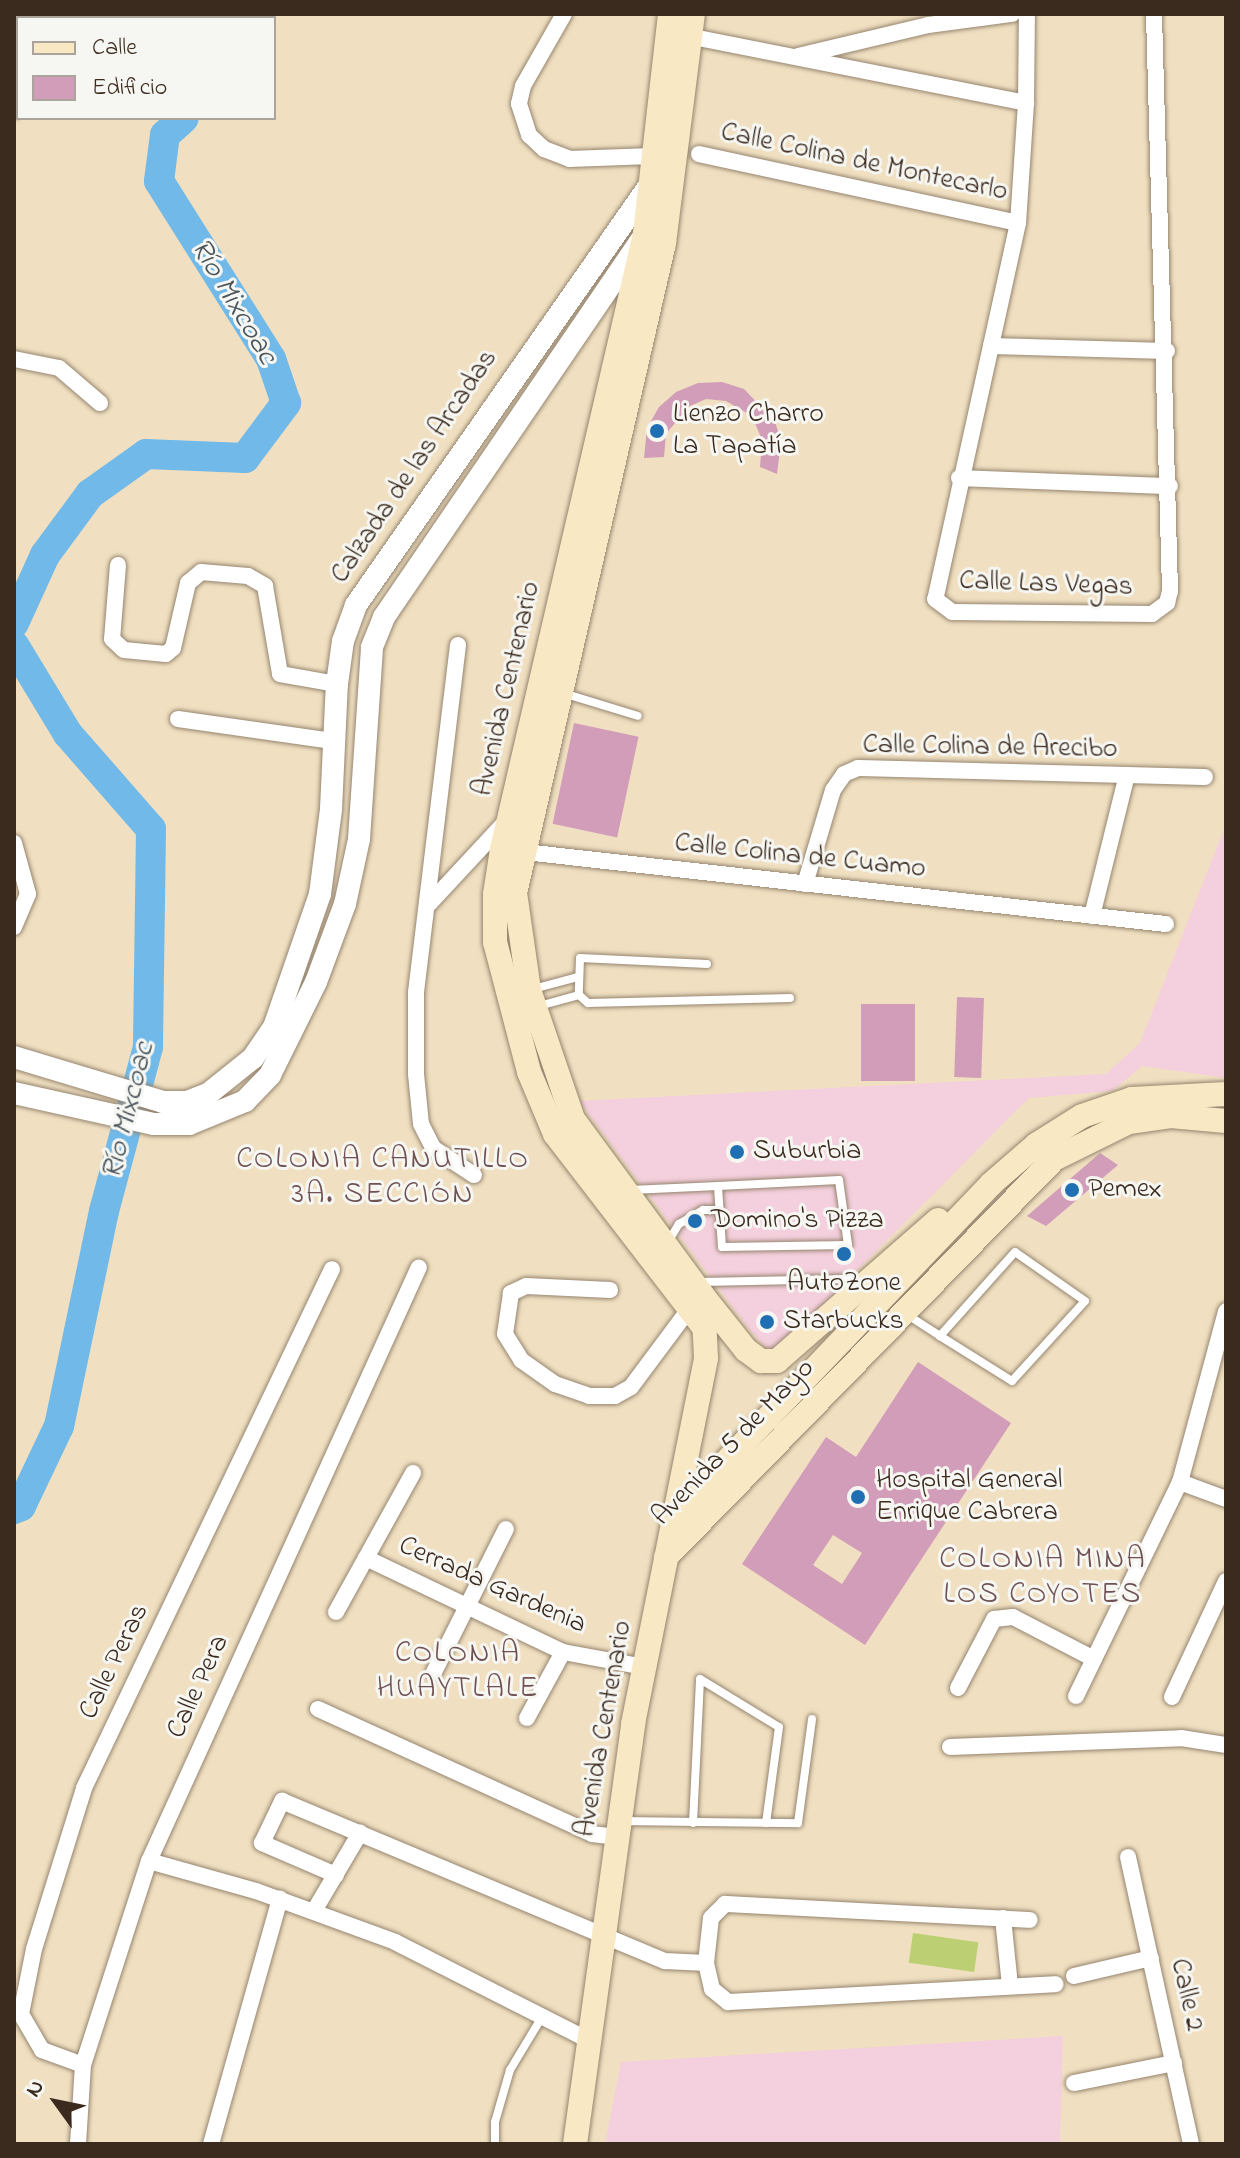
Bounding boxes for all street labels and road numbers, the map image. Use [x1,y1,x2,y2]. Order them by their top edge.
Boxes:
street label: Calle Colina de Montecarlo [718,116,1010,210]
street label: Calzada de las Arcadas [324,344,506,590]
street label: Calle Las Vegas [959,565,1133,605]
street label: Avenida Centenario [467,579,549,799]
street label: Calle Colina de Arecibo [862,729,1118,767]
street label: Calle Colina de Cuamo [673,827,927,887]
street label: Avenida 5 de Mayo [646,1352,822,1534]
street label: Cerrada Gardenia [393,1530,591,1642]
street label: Calle Peras [73,1599,157,1725]
street label: Avenida Centenario [569,1618,641,1840]
street label: Calle Pera [160,1630,238,1744]
street label: Calle 2 [1161,1955,1211,2035]

